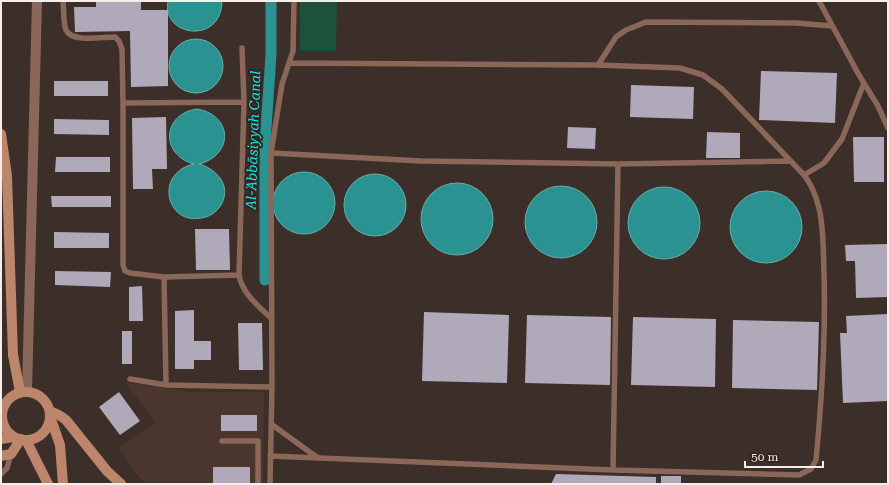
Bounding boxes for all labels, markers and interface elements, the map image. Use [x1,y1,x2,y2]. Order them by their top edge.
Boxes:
water label: Al-ʿAbbāsiyyah Canal [243,70,263,211]
scale bar [745,443,823,469]
text: 50 m [751,450,778,464]

